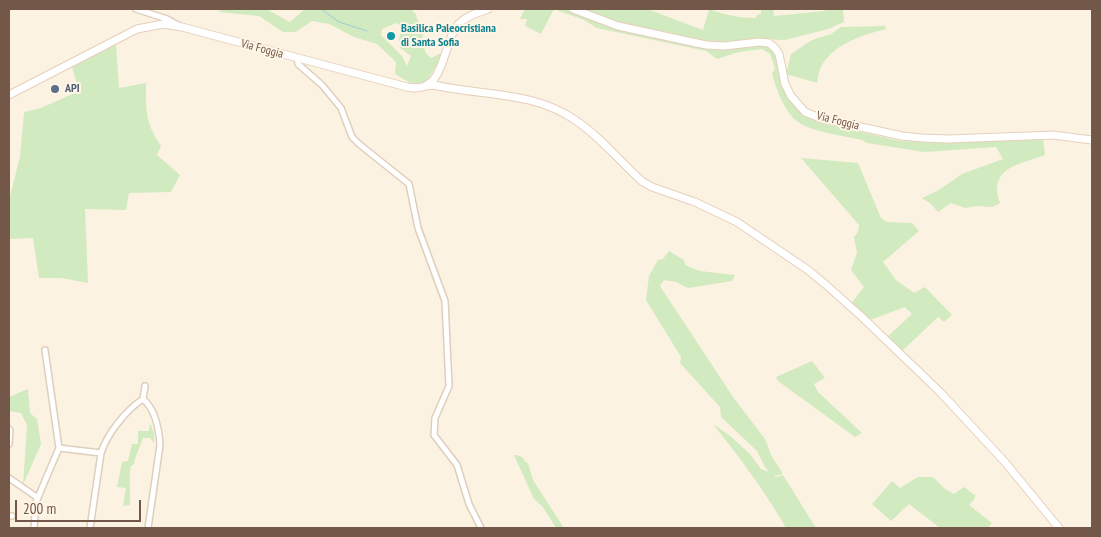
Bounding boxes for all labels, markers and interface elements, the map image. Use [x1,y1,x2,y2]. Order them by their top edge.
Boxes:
place label: Basilica Paleocristiana di Santa Sofia [401,22,496,50]
marker: Basilica Paleocristiana di Santa Sofia [385,30,397,42]
street label: Via Foggia [239,36,285,62]
place label: API [65,82,80,96]
marker: API [49,83,61,95]
street label: Via Foggia [815,109,861,133]
scale bar [18,490,144,522]
text: 200 m [23,499,56,518]

